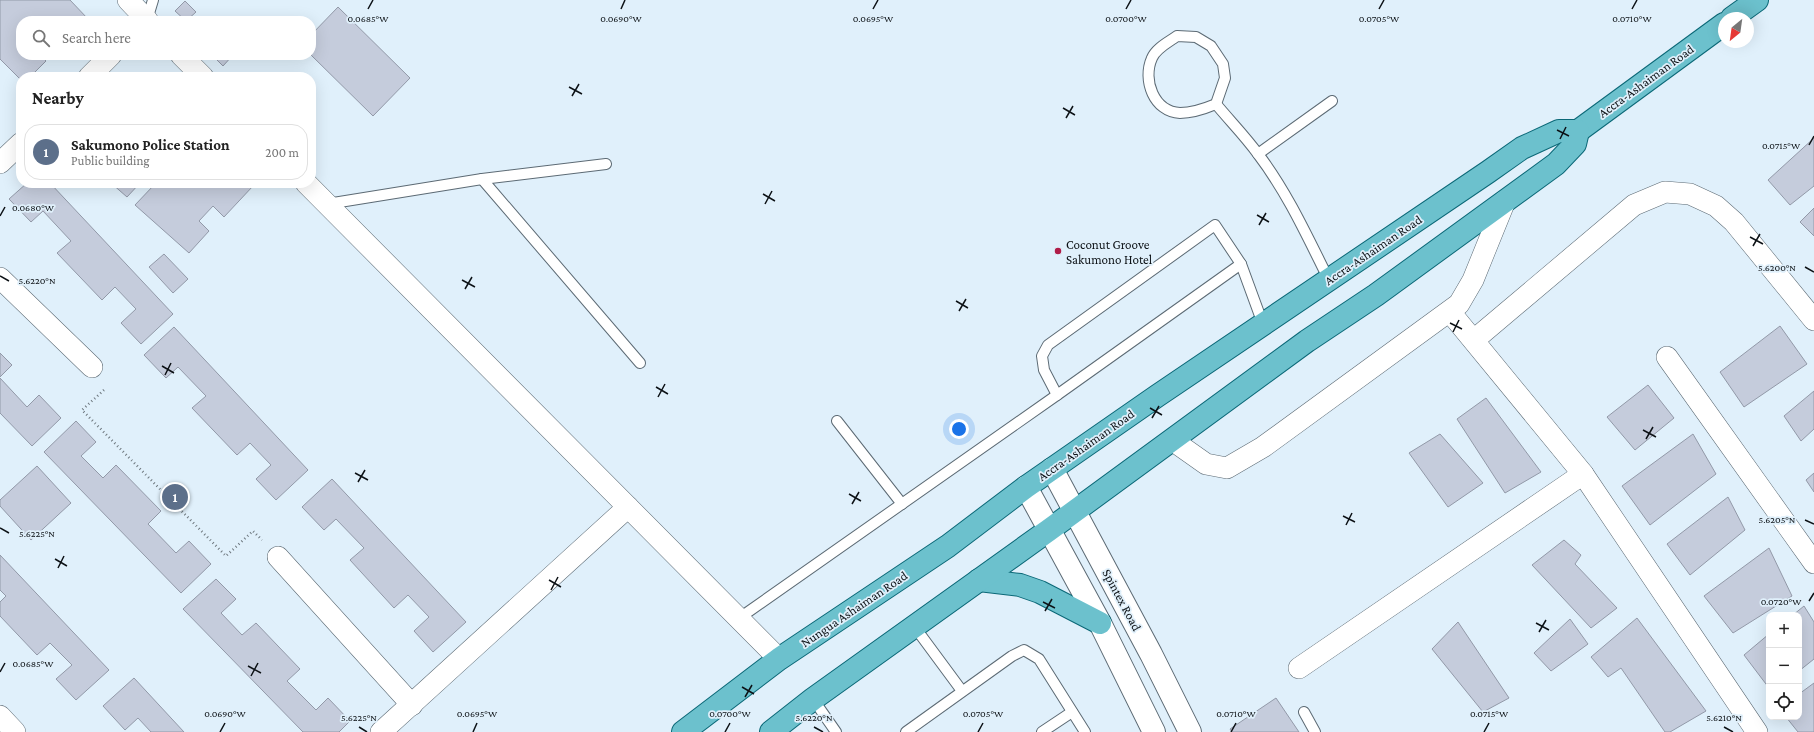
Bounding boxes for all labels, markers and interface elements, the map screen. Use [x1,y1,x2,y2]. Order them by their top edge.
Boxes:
north arrow [1718,12,1754,48]
text: 0.0685°W [348,13,389,24]
text: 0.0690°W [600,13,643,24]
text: 0.0695°W [853,13,894,24]
text: 0.0700°W [1105,13,1148,24]
text: 0.0705°W [1359,13,1400,24]
text: 0.0710°W [1612,13,1652,24]
search box [16,16,316,60]
icon: search [30,27,52,49]
text: Search here [62,30,131,46]
street label: Accra-Ashaiman Road [1595,41,1697,121]
text: Nearby [32,89,84,108]
text: Sakumono Police Station [71,137,230,153]
text: 0.0715°W [1762,140,1801,151]
text: 1 [44,145,48,160]
text: 200 m [265,145,299,160]
text: Public building [71,153,150,168]
text: 0.0680°W [12,202,55,213]
street label: Accra-Ashaiman Road [1321,212,1425,288]
place label: Coconut Groove Sakumono Hotel [1066,237,1153,267]
marker: Coconut Groove Sakumono Hotel [1053,246,1063,256]
text: 5.6200°N [1758,262,1796,273]
text: 5.6220°N [19,275,56,286]
street label: Accra-Ashaiman Road [1035,406,1137,484]
your location [949,419,969,439]
pin: 1 [162,482,188,512]
text: 5.6205°N [1759,514,1796,525]
text: 5.6225°N [19,528,55,539]
street label: Spintex Road [1099,566,1145,634]
street label: Nungua Ashaiman Road [798,568,910,650]
text: 0.0720°W [1761,596,1802,607]
map controls [1766,612,1802,720]
button: + [1766,612,1802,648]
button: − [1766,648,1802,684]
text: 0.0685°W [13,658,54,669]
button: locate [1766,684,1802,720]
text: 0.0690°W [204,708,247,719]
text: 0.0695°W [457,708,498,719]
text: 0.0700°W [709,708,752,719]
text: 0.0705°W [963,708,1004,719]
text: 0.0710°W [1216,708,1256,719]
text: 0.0715°W [1470,708,1509,719]
text: 5.6225°N [341,712,377,723]
text: 5.6220°N [796,712,833,723]
text: 5.6210°N [1706,712,1742,723]

